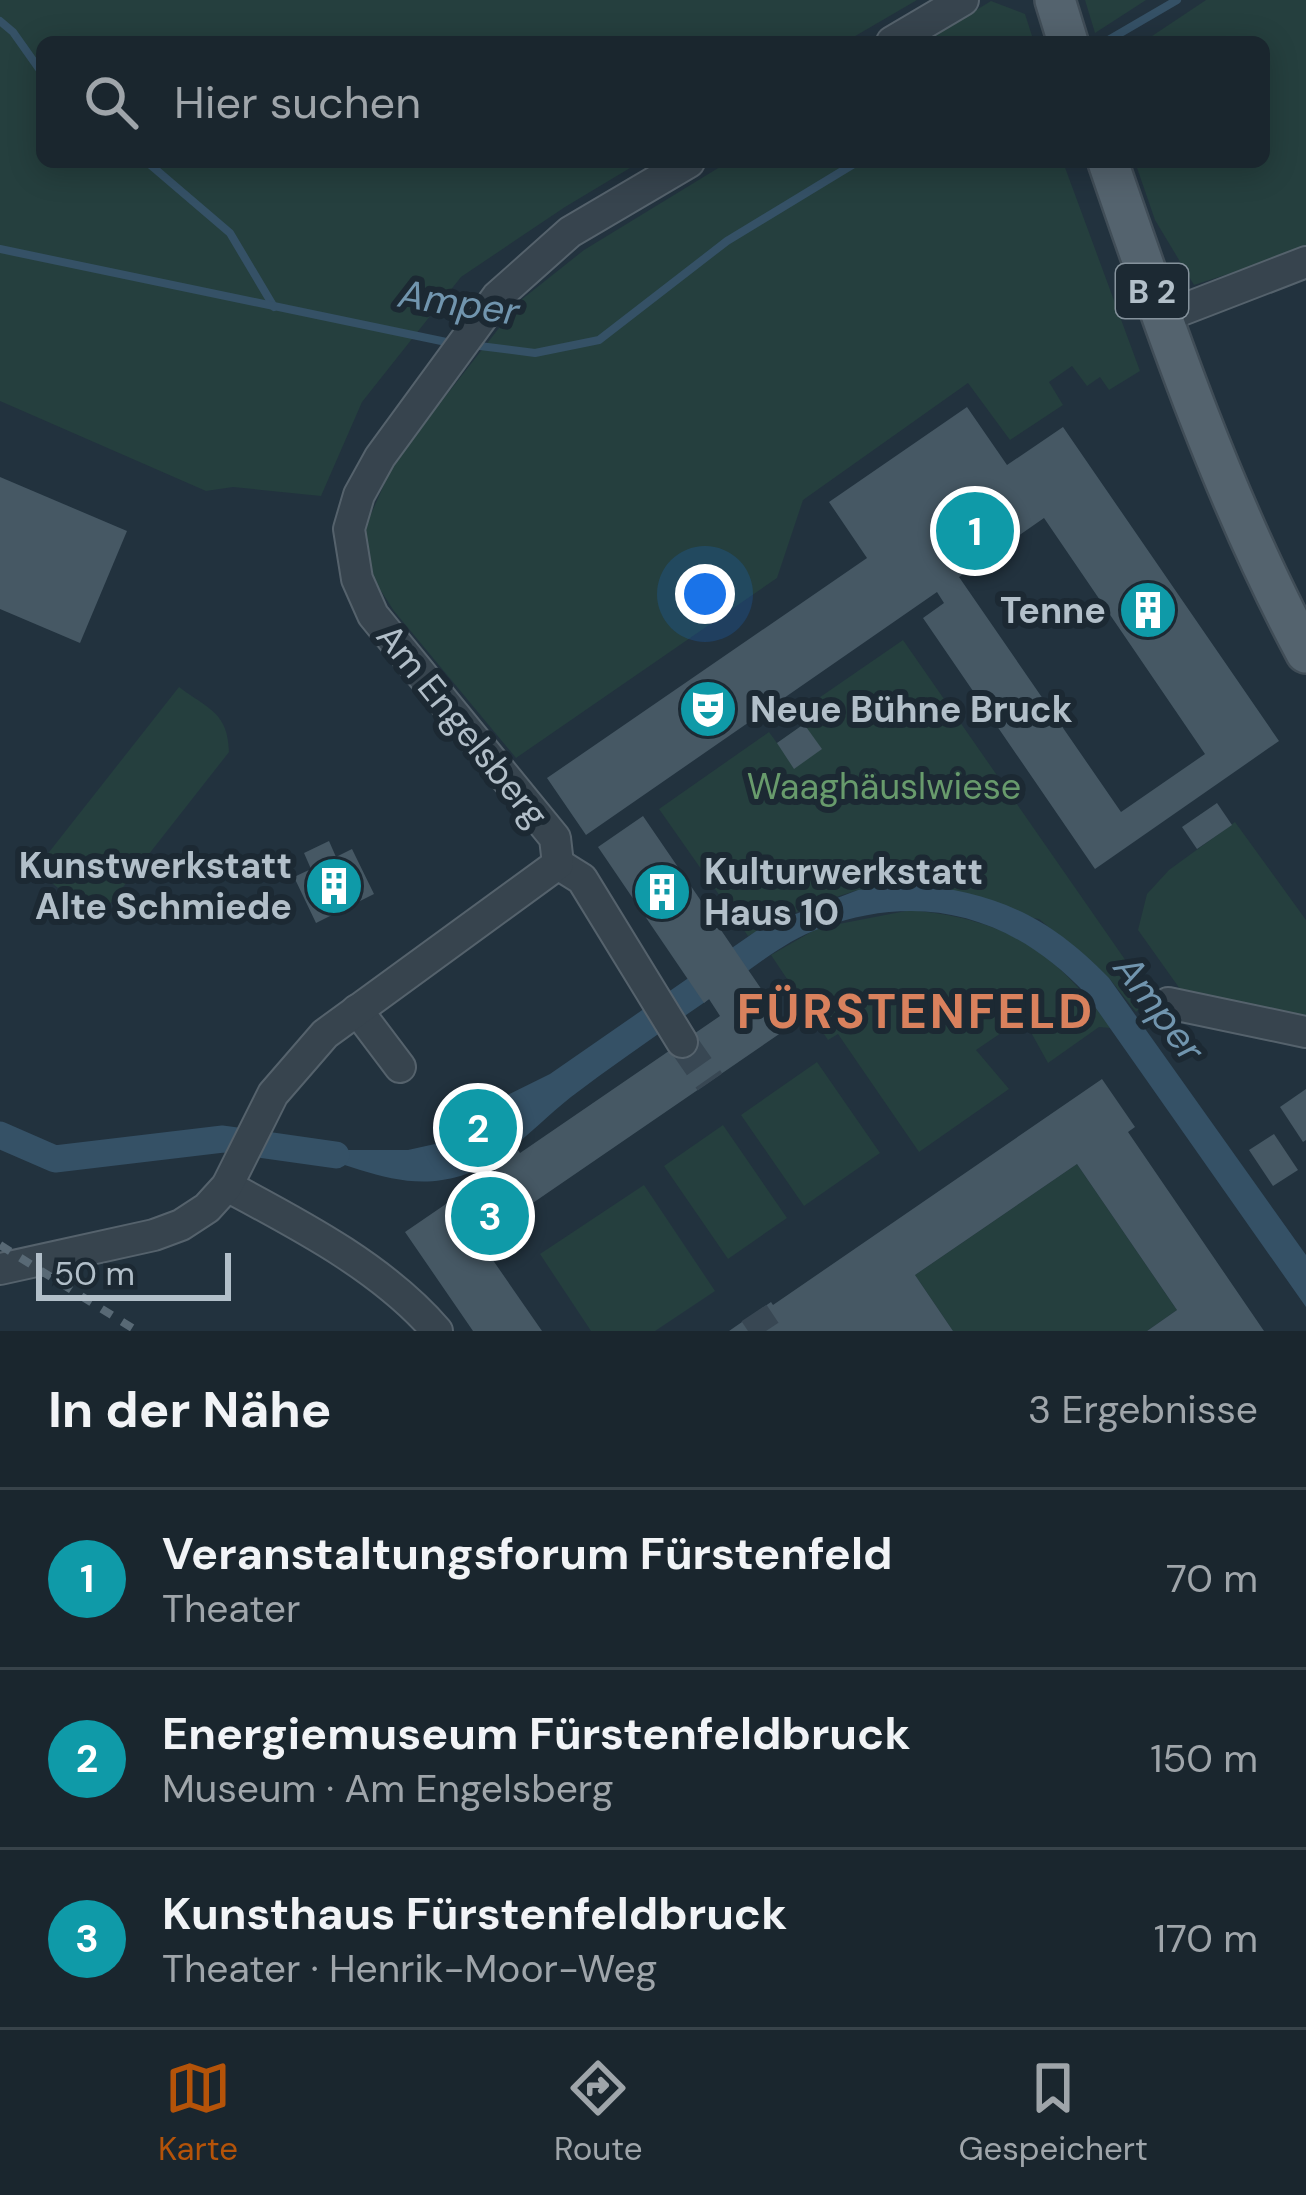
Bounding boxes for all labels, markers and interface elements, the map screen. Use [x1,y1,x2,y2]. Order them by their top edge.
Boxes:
search box [36,36,1270,168]
icon: search [78,69,144,135]
text: Hier suchen [174,73,421,132]
road number: B 2 [1116,264,1188,318]
water label: Amper [394,268,524,337]
pin: 1 [936,486,1014,576]
your location [675,564,735,624]
building icon: Tenne [1117,579,1179,641]
place label: Tenne [1000,587,1106,634]
street label: Am Engelsberg [366,614,559,837]
theatre icon: Neue Bühne Bruck [677,678,739,740]
place label: Neue Bühne Bruck [750,686,1073,733]
park label: Waaghäuslwiese [747,763,1021,810]
place label: Kunstwerkstatt Alte Schmiede [19,842,292,930]
place label: Kulturwerkstatt Haus 10 [704,848,983,936]
building icon: Kunstwerkstatt Alte Schmiede [303,855,365,917]
building icon: Kulturwerkstatt Haus 10 [631,861,693,923]
water label: Amper [1102,944,1217,1073]
district label: FÜRSTENFELD [737,980,1095,1043]
pin: 2 [439,1083,517,1173]
pin: 3 [451,1171,529,1261]
scale bar [36,1247,231,1300]
text: 50 m [54,1252,135,1295]
text: In der Nähe [48,1376,332,1443]
text: 3 Ergebnisse [1028,1384,1258,1435]
text: Veranstaltungsforum Fürstenfeld [162,1524,892,1583]
text: 1 [80,1553,94,1604]
text: 70 m [1166,1553,1258,1604]
text: Theater [162,1583,300,1634]
text: Energiemuseum Fürstenfeldbruck [162,1704,910,1763]
text: 2 [76,1733,98,1784]
text: 150 m [1150,1733,1258,1784]
text: Museum · Am Engelsberg [162,1763,614,1814]
text: Kunsthaus Fürstenfeldbruck [162,1884,787,1943]
text: 3 [75,1913,99,1964]
text: 170 m [1154,1913,1258,1964]
text: Theater · Henrik-Moor-Weg [162,1943,657,1994]
tab: Karte [158,2055,238,2170]
tab: Route [554,2055,642,2170]
tab: Gespeichert [959,2055,1148,2170]

